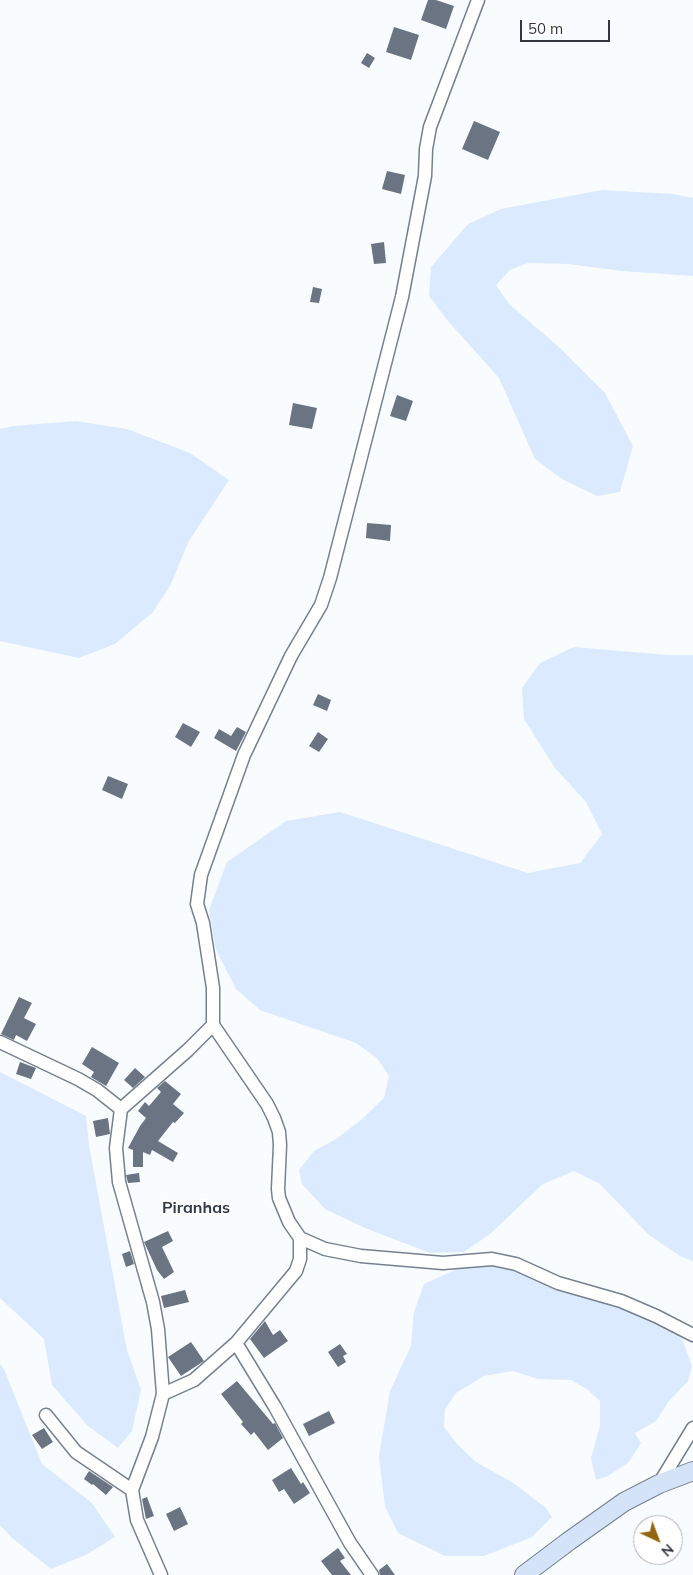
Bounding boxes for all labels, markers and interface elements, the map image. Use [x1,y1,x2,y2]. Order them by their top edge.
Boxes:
scale bar [523,10,613,42]
text: 50 m [528,19,563,38]
district label: Piranhas [162,1198,230,1218]
north arrow [633,1515,683,1565]
text: N [658,1540,678,1560]

